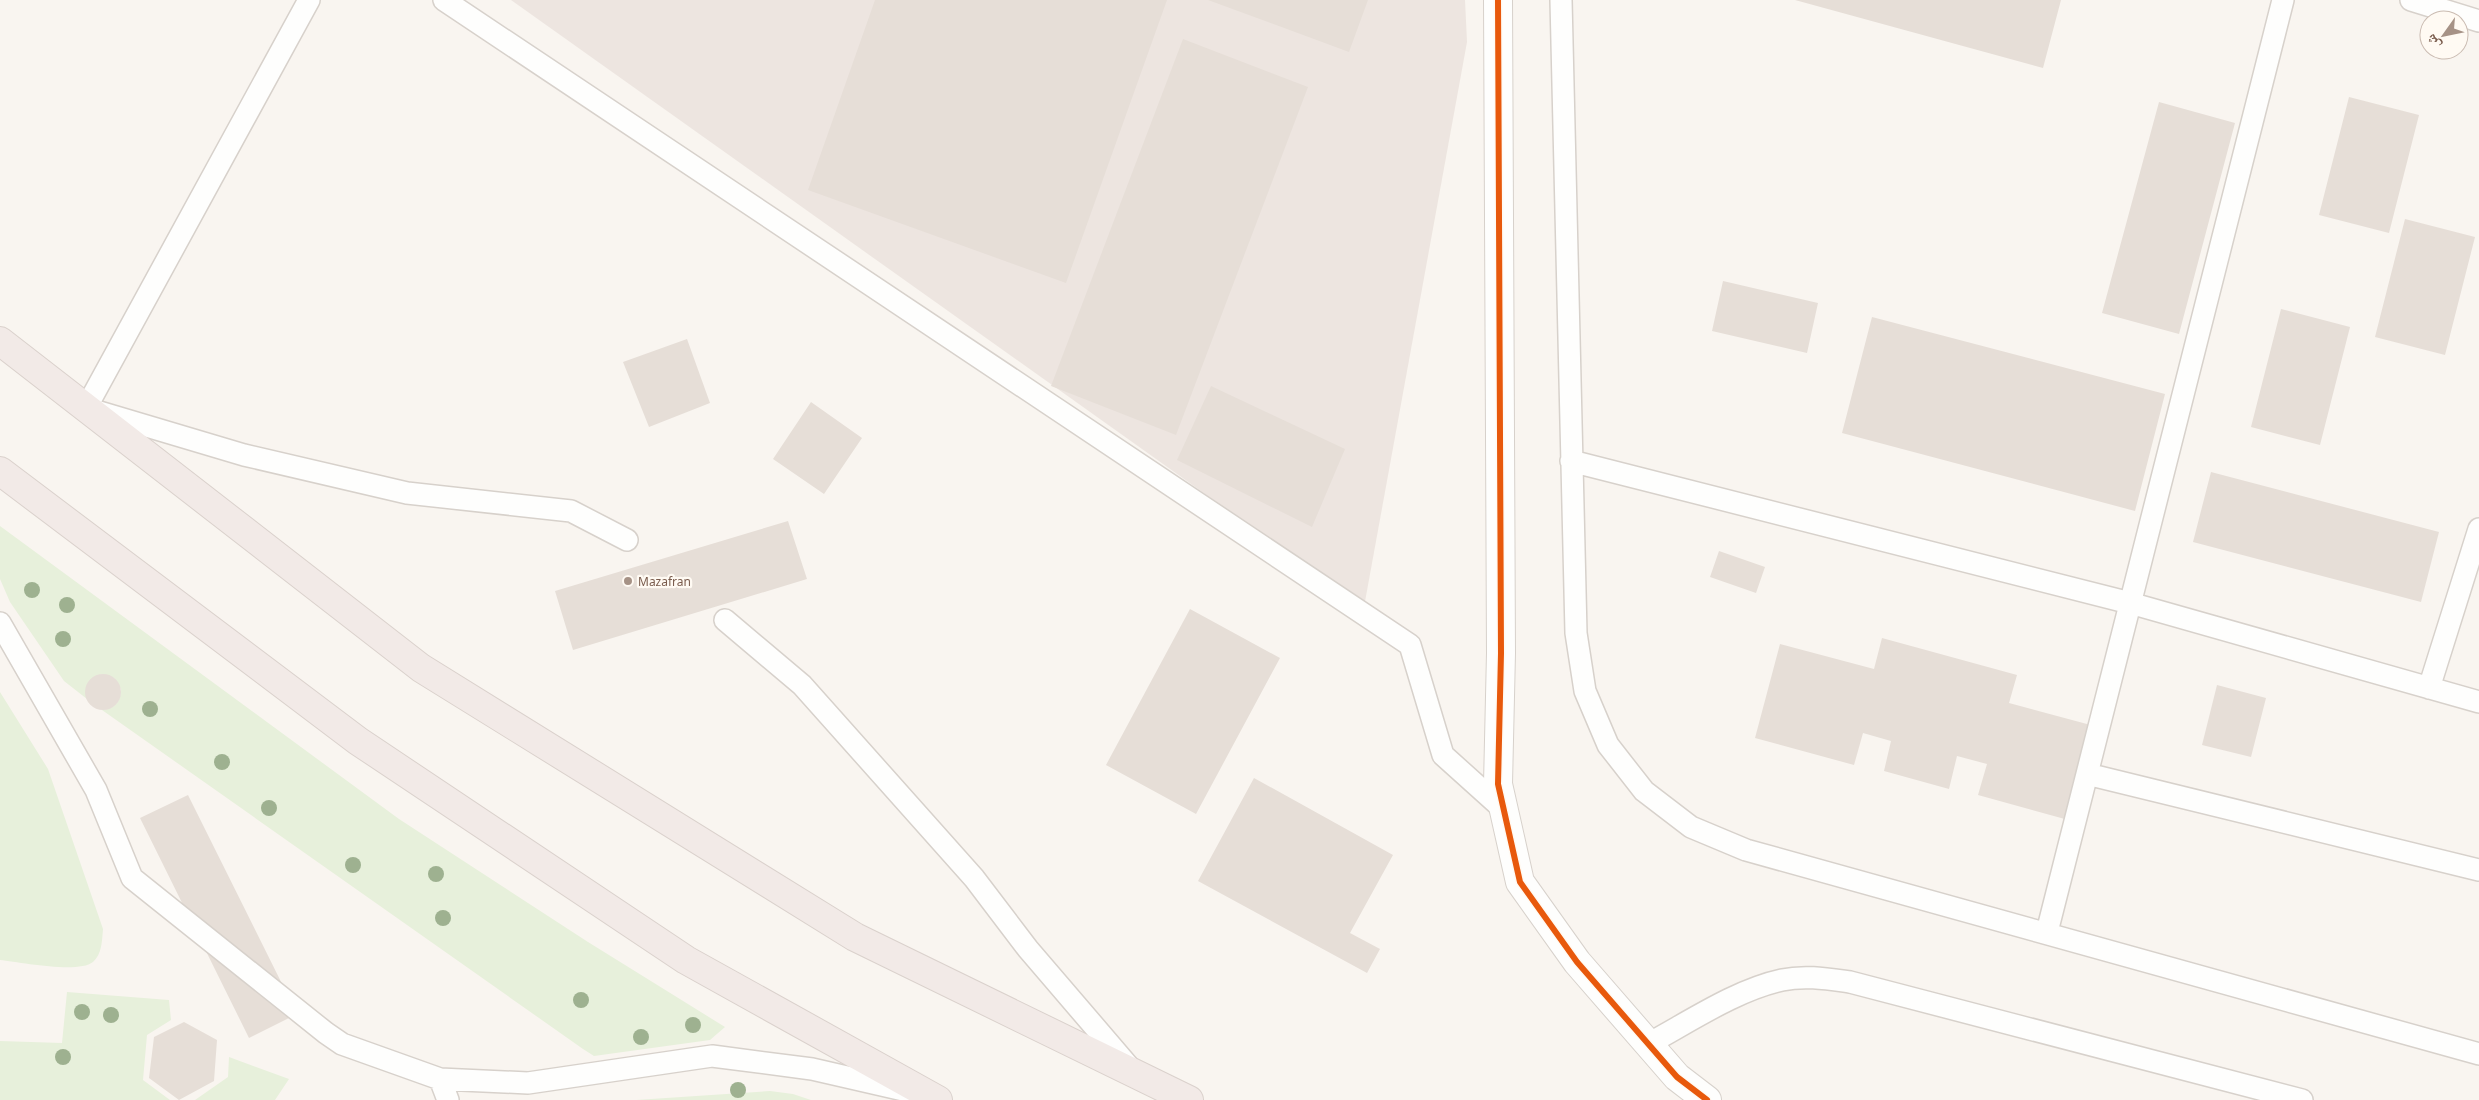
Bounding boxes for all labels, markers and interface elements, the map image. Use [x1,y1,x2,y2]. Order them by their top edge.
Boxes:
north arrow [2419,10,2469,60]
text: ش [2421,31,2445,54]
place label: Mazafran [638,573,691,590]
marker: Mazafran [622,575,634,587]

